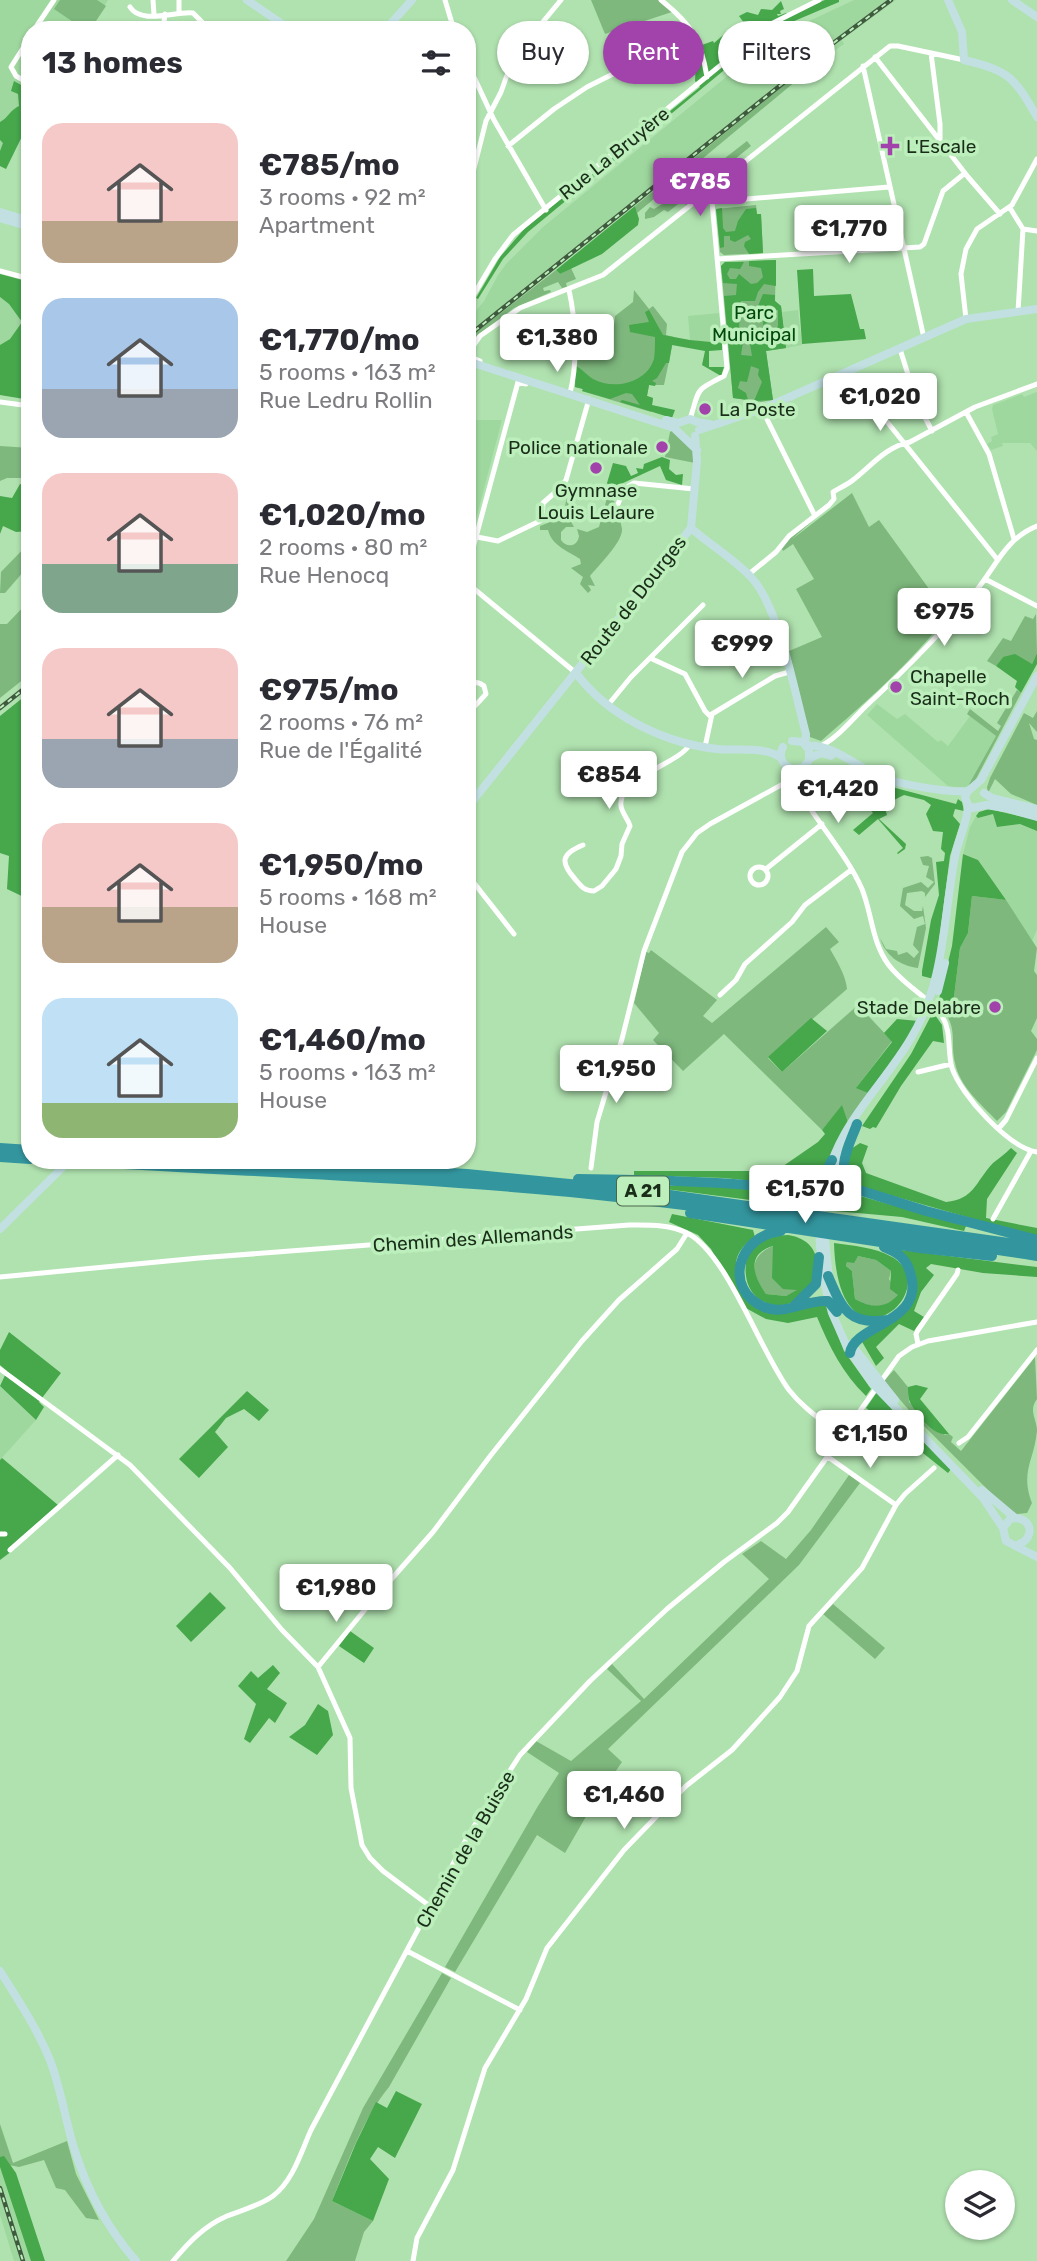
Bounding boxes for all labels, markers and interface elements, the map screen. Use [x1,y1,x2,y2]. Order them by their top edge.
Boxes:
chip: Buy [497,21,589,84]
chip: Rent [603,21,704,84]
chip: Filters [718,21,835,84]
icon: filters [417,44,455,82]
text: 13 homes [42,45,183,81]
street label: Rue La Bruyère [555,102,674,205]
place label: L'Escale [906,135,976,158]
marker: L'Escale [880,136,900,156]
text: €785/mo [259,147,400,183]
icon: home [98,151,182,235]
pin: €785 [659,158,741,218]
text: €785 [669,167,731,195]
text: 3 rooms · 92 m² [259,183,425,211]
pin: €1,770 [792,205,906,265]
text: Apartment [259,211,375,239]
text: €1,770 [810,214,888,242]
park label: Parc Municipal [712,301,796,346]
pin: €1,380 [500,314,614,374]
text: €1,770/mo [259,322,419,358]
text: €1,380 [516,323,598,351]
icon: home [98,326,182,410]
text: 5 rooms · 163 m² [259,358,436,386]
pin: €1,020 [823,374,937,433]
text: €1,020 [839,382,921,410]
text: Rue Ledru Rollin [259,386,433,414]
place label: La Poste [719,398,796,421]
marker: La Poste [697,401,713,417]
place label: Police nationale [508,436,648,459]
marker: Police nationale [654,439,670,455]
marker: Gymnase Louis Lelaure [588,460,604,476]
place label: Gymnase Louis Lelaure [537,479,655,524]
text: €1,020/mo [259,497,426,533]
icon: home [98,501,182,585]
street label: Route de Dourges [576,531,691,670]
text: 2 rooms · 80 m² [259,533,427,561]
text: Rue Henocq [259,561,389,589]
pin: €975 [903,588,985,648]
text: €975 [914,597,974,625]
pin: €999 [701,620,783,680]
text: €999 [711,629,773,657]
place label: Chapelle Saint-Roch [910,665,1010,710]
text: €975/mo [259,672,399,708]
icon: home [98,676,182,760]
marker: Chapelle Saint-Roch [888,679,904,695]
text: 2 rooms · 76 m² [259,708,423,736]
text: Rue de l'Égalité [259,736,423,764]
pin: €854 [568,752,650,811]
text: €854 [577,760,641,788]
pin: €1,420 [781,766,895,825]
text: €1,420 [797,774,879,802]
text: €1,950/mo [259,847,423,883]
icon: home [98,851,182,935]
text: 5 rooms · 168 m² [259,883,437,911]
text: House [259,911,327,939]
place label: Stade Delabre [857,996,981,1019]
marker: Stade Delabre [987,999,1003,1015]
text: €1,460/mo [259,1022,426,1058]
icon: home [98,1026,182,1110]
pin: €1,950 [559,1046,673,1105]
text: €1,950 [576,1054,656,1082]
text: 5 rooms · 163 m² [259,1058,436,1086]
text: House [259,1086,327,1114]
pin: €1,570 [748,1166,862,1225]
text: €1,570 [765,1174,845,1202]
road number: A 21 [617,1176,669,1206]
street label: Chemin des Allemands [372,1220,574,1257]
pin: €1,150 [813,1410,927,1470]
text: €1,150 [832,1419,908,1447]
pin: €1,980 [279,1564,393,1624]
text: €1,980 [296,1573,376,1601]
street label: Chemin de la Buisse [411,1767,520,1932]
pin: €1,460 [567,1772,681,1831]
text: €1,460 [583,1780,665,1808]
map controls [945,2170,1015,2240]
button: layers [945,2170,1015,2240]

